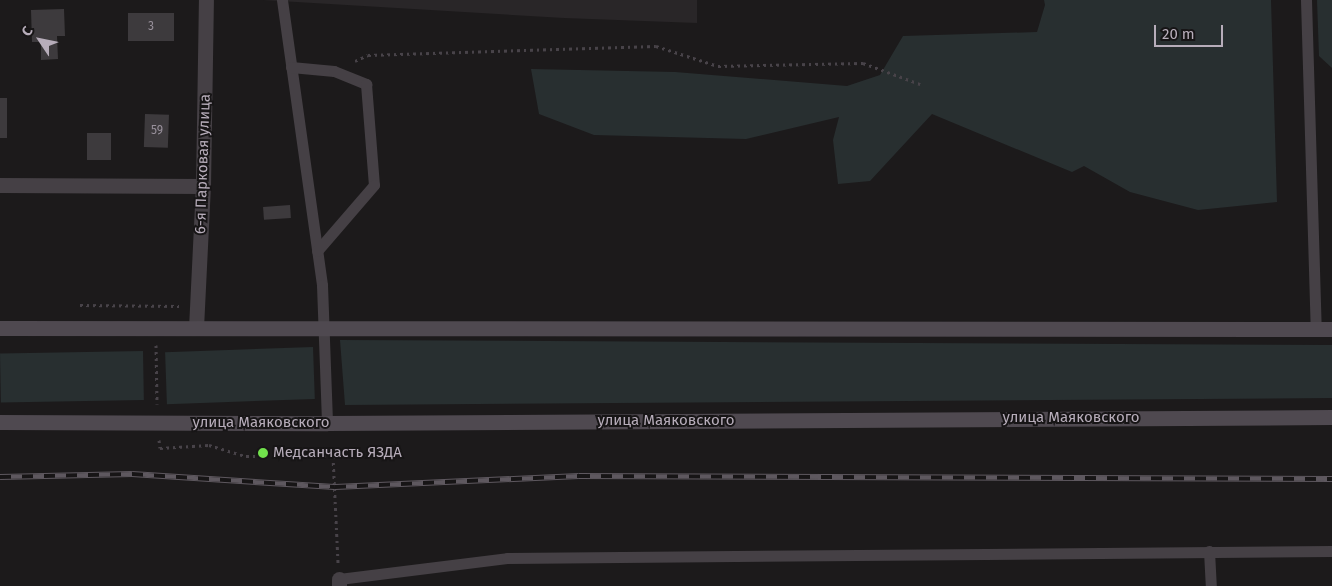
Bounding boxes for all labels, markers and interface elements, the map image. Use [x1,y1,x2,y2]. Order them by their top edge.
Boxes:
north arrow [15,15,65,65]
scale bar [1157,15,1226,47]
house number: 3 [148,20,154,34]
text: С [18,23,36,39]
text: 20 m [1162,25,1195,43]
street label: 6-я Парковая улица [192,94,214,234]
house number: 59 [151,124,163,138]
street label: улица Маяковского [1002,409,1140,427]
street label: улица Маяковского [597,412,735,430]
street label: улица Маяковского [192,414,330,432]
place label: Медсанчасть ЯЗДА [273,444,402,462]
marker: Медсанчасть ЯЗДА [257,447,269,459]

